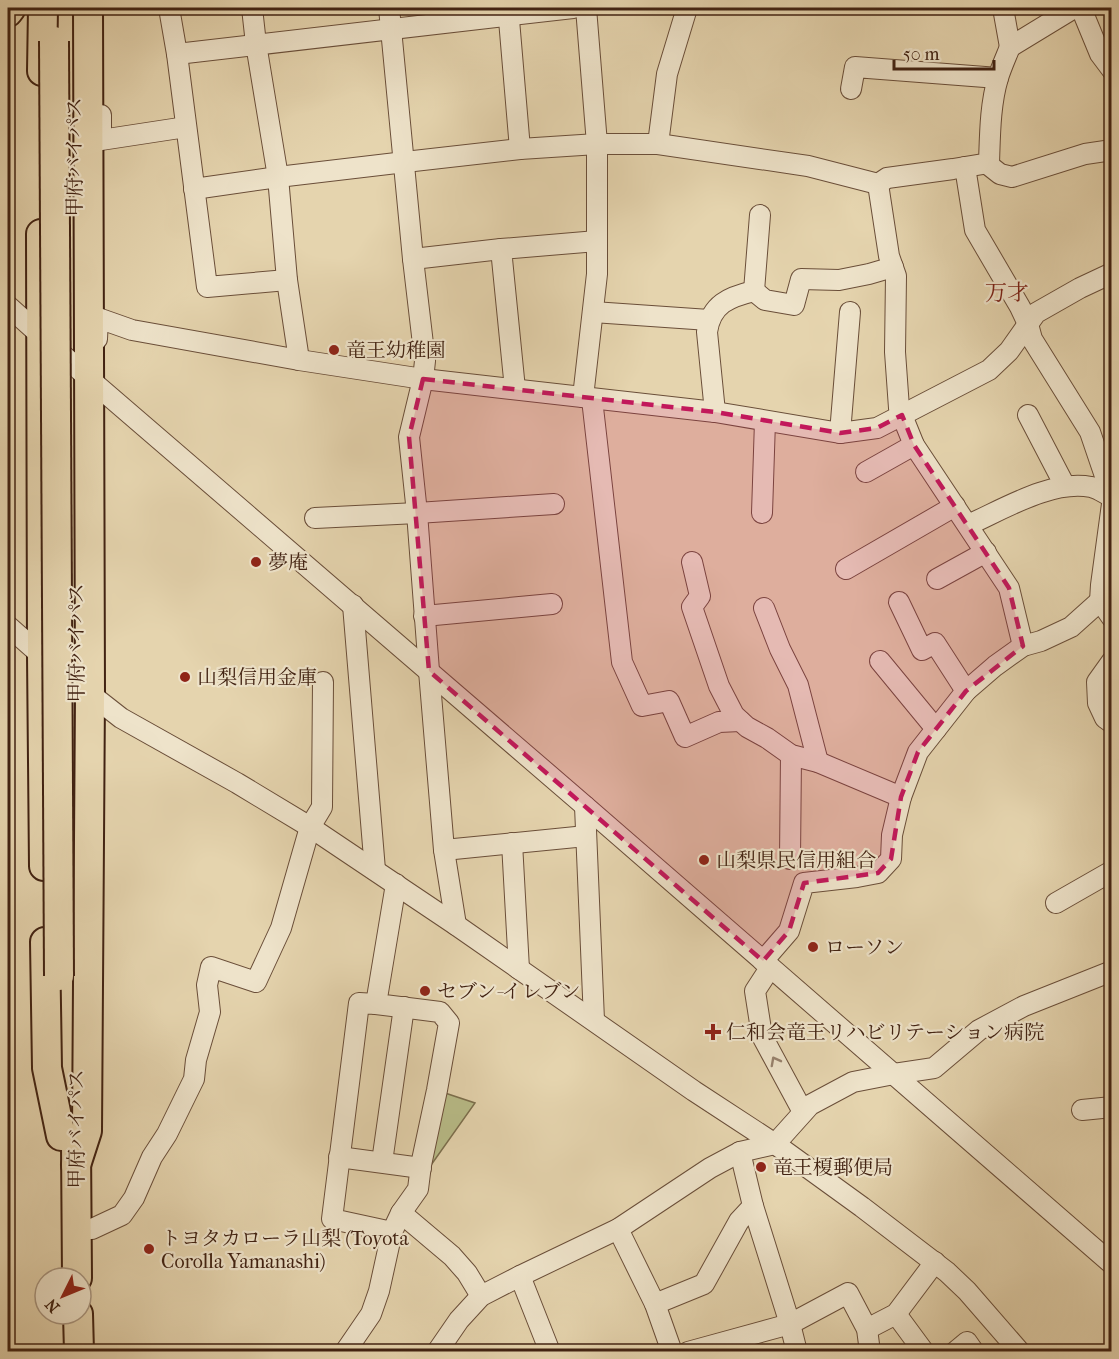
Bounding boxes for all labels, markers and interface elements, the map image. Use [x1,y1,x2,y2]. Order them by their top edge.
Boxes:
scale bar [894,33,994,71]
text: 50 m [903,44,940,65]
street label: 甲府バイパス [63,97,86,217]
district label: 万才 [985,280,1029,306]
place label: 竜王幼稚園 [346,339,446,362]
marker: 竜王幼稚園 [327,343,341,357]
place label: 夢庵 [268,551,308,574]
marker: 夢庵 [249,555,263,569]
street label: 甲府バイパス [65,583,88,703]
place label: 山梨信用金庫 [197,666,317,689]
marker: 山梨信用金庫 [178,670,192,684]
place label: 山梨県民信用組合 [716,849,876,872]
marker: 山梨県民信用組合 [697,853,711,867]
place label: ローソン [825,936,904,959]
marker: ローソン [806,940,820,954]
place label: セブン-イレブン [437,980,581,1003]
marker: セブン-イレブン [418,984,432,998]
place label: 仁和会竜王リハビリテーション病院 [726,1021,1044,1044]
marker: 仁和会竜王リハビリテーション病院 [704,1023,722,1041]
one-way arrow [771,1057,782,1067]
street label: 甲府バイパス [65,1069,88,1189]
place label: 竜王榎郵便局 [773,1156,893,1179]
marker: 竜王榎郵便局 [754,1160,768,1174]
place label: トヨタカローラ山梨 (Toyota Corolla Yamanashi) [161,1227,409,1273]
marker: トヨタカローラ山梨 (Toyota Corolla Yamanashi) [142,1242,156,1256]
north arrow [33,1266,93,1326]
text: N [41,1294,63,1317]

